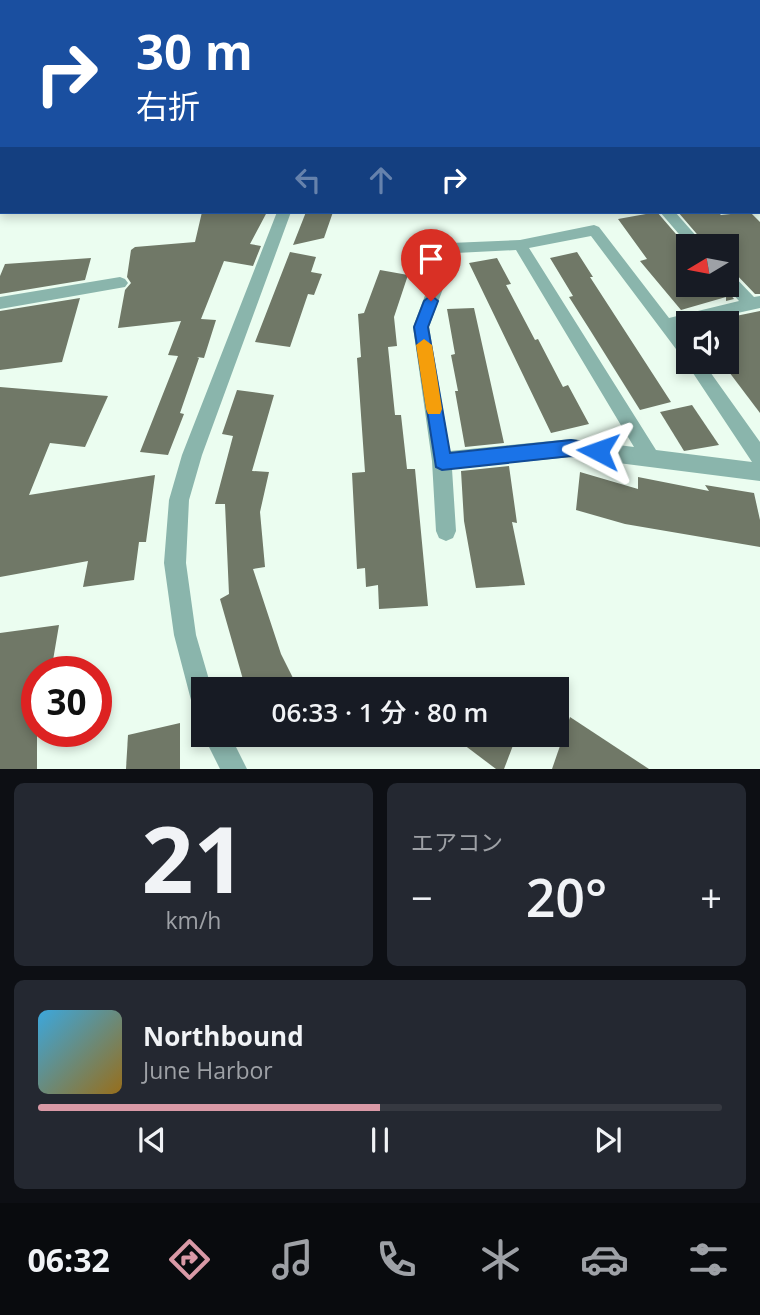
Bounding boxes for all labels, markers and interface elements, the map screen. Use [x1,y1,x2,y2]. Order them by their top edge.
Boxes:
text: 30 m [136,18,253,84]
icon: right [21,28,112,119]
text: 右折 [136,84,200,127]
icon: left [289,161,327,199]
icon: ahead [362,161,400,199]
icon: right [435,161,473,199]
pin [401,229,461,301]
north arrow [676,234,738,298]
map controls [676,234,739,374]
icon: arrive [412,240,450,278]
button: sound [676,311,739,374]
position arrow [561,414,635,488]
speed limit sign: 30 [21,656,112,747]
text: 06:33 · 1 分 · 80 m [272,694,488,730]
text: 21 [141,796,246,920]
text: エアコン [411,826,503,858]
text: 20° [526,861,607,932]
text: − [411,871,433,923]
text: + [700,871,722,923]
text: km/h [166,904,221,936]
text: Northbound [143,1018,304,1054]
text: June Harbor [143,1054,273,1086]
icon: previous [133,1121,171,1159]
icon: pause [361,1121,399,1159]
icon: next [589,1121,627,1159]
icon: directions [165,1235,214,1284]
icon: music [268,1235,317,1284]
icon: phone [372,1235,421,1284]
icon: climate [476,1235,525,1284]
icon: car [580,1235,629,1284]
icon: filters [684,1235,733,1284]
text: 06:32 [27,1238,110,1281]

